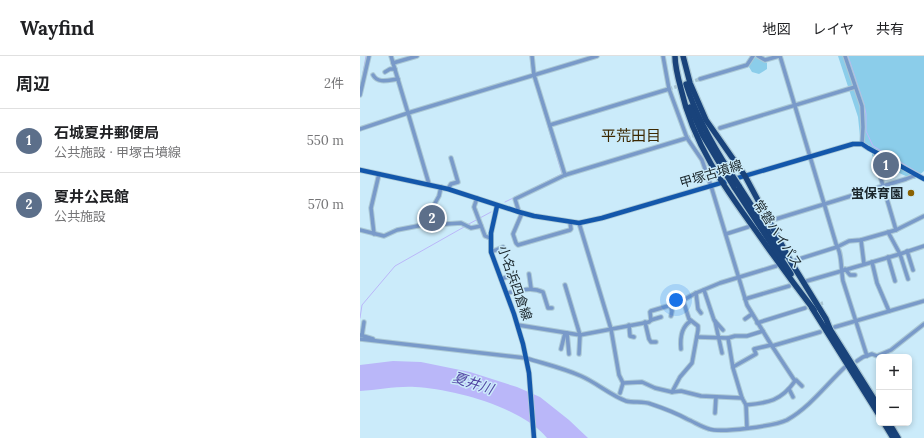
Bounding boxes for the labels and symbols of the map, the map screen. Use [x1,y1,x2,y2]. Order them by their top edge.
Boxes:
district label: 平荒田目 [601,126,661,145]
pin: 1 [873,150,899,180]
street label: 甲塚古墳線 [677,156,745,192]
place label: 蛍保育園 [851,185,903,202]
marker: 蛍保育園 [906,188,916,198]
street label: 常磐バイパス [750,197,806,271]
pin: 2 [419,203,445,233]
street label: 小名浜四倉線 [494,243,536,323]
your location [666,290,686,310]
water label: 夏井川 [450,368,498,399]

